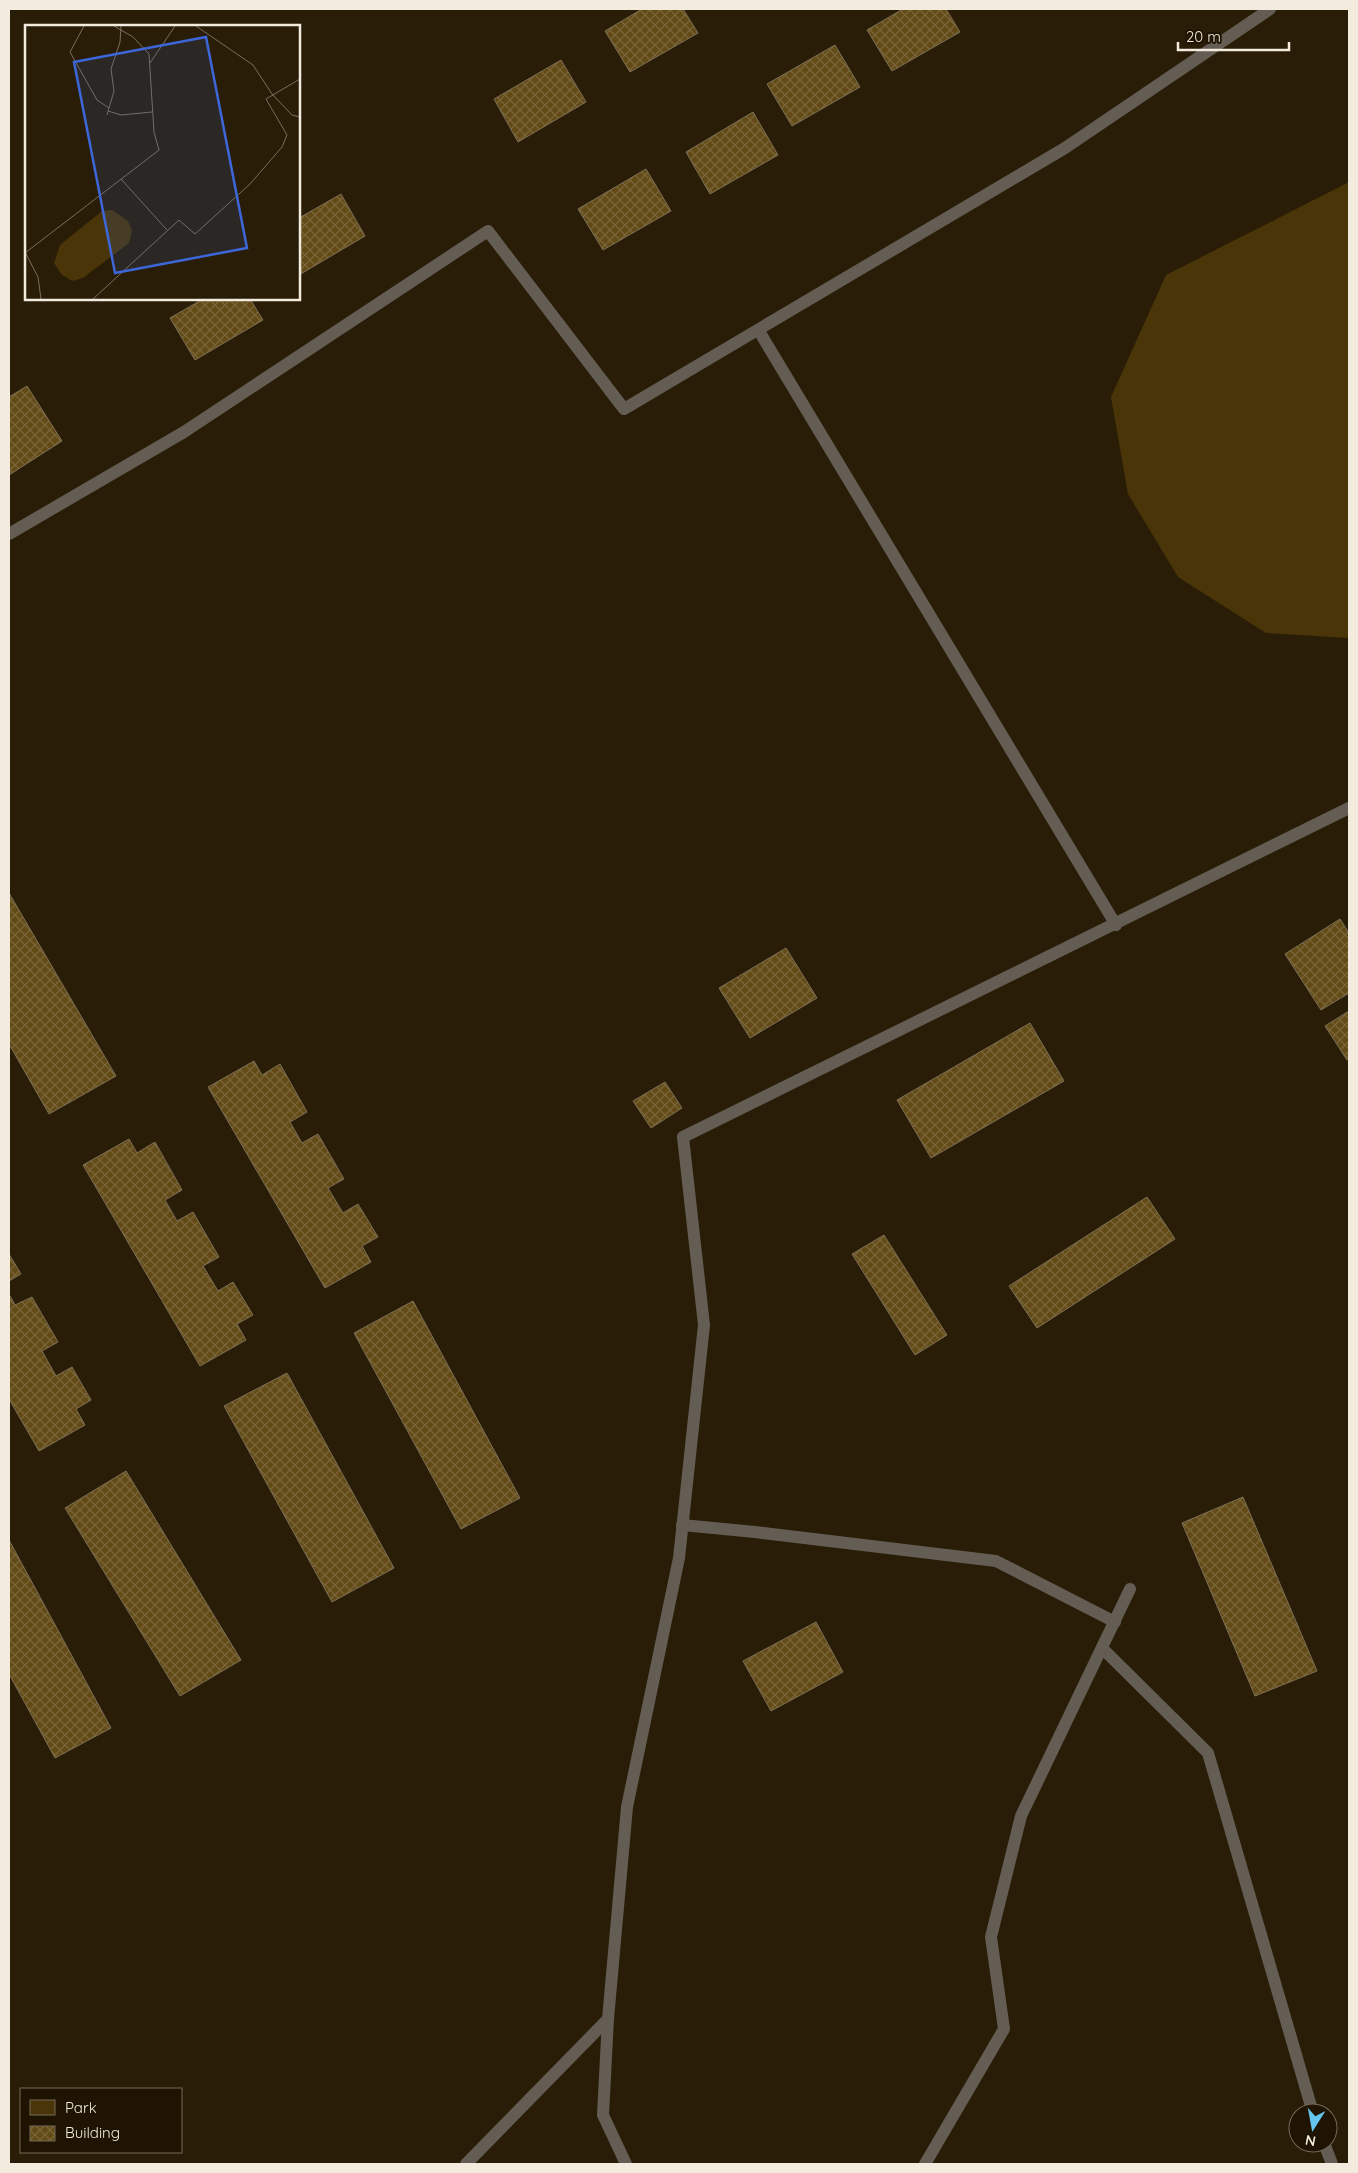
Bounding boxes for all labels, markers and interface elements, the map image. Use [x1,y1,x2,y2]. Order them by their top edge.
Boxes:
scale bar [1178,20,1289,52]
inset map [25,25,300,300]
text: 20 m [1186,27,1221,46]
legend [20,2088,182,2153]
text: Park [65,2098,97,2117]
north arrow [1288,2103,1338,2153]
text: Building [65,2123,120,2142]
text: N [1304,2131,1317,2151]

